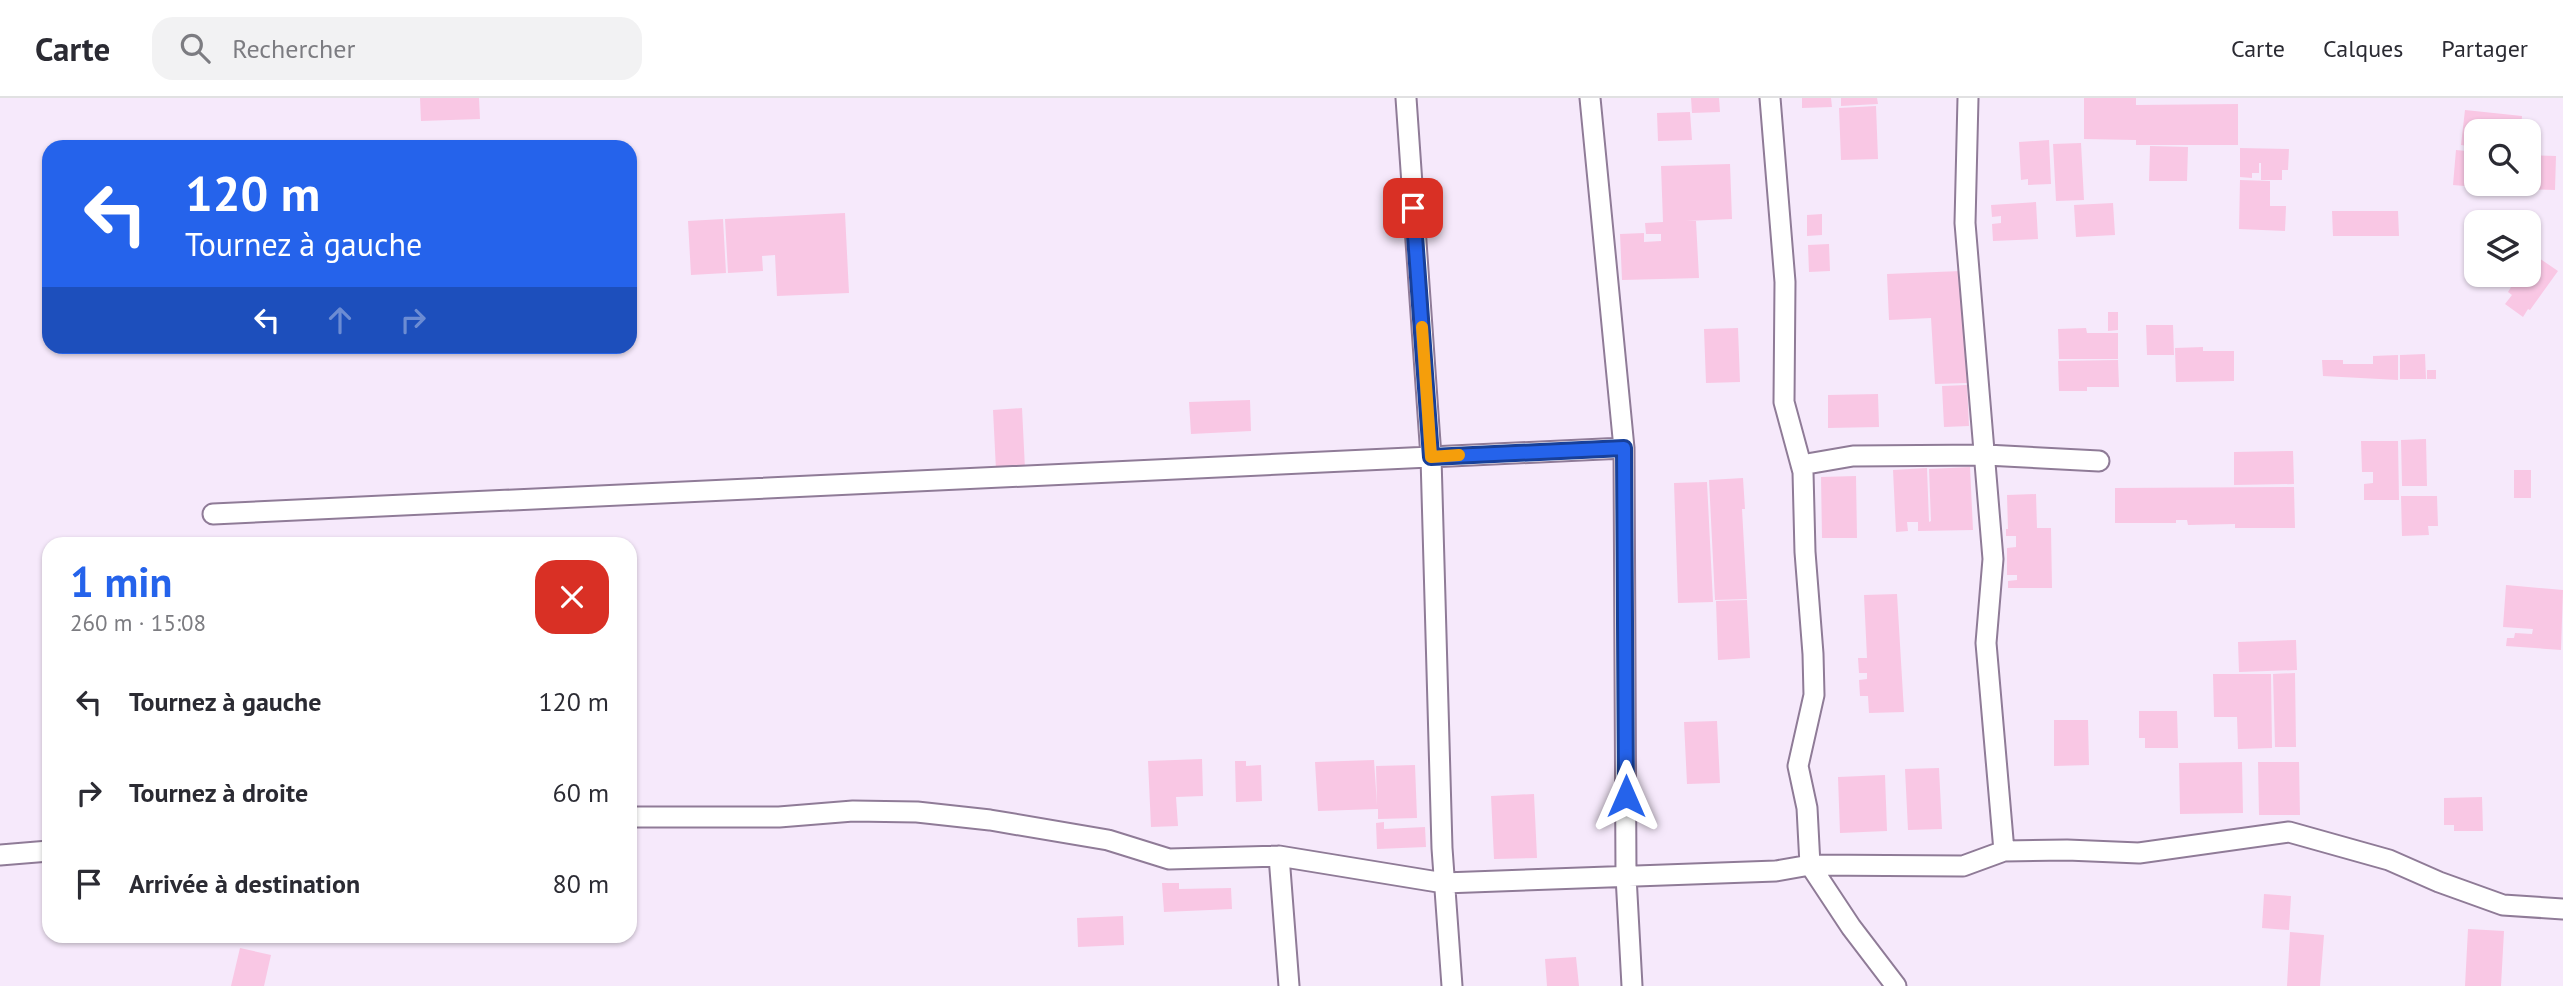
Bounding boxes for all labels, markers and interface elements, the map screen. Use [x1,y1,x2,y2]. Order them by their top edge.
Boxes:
search box [152,17,642,80]
text: Carte [35,27,110,70]
icon: search [176,29,214,67]
text: Rechercher [232,32,355,65]
text: Carte [2231,33,2285,64]
text: Calques [2323,33,2403,64]
text: Partager [2441,33,2528,64]
map controls [2464,119,2541,287]
button: search [2464,119,2541,196]
text: 120 m [185,161,320,225]
icon: left [70,168,161,259]
pin [1383,178,1443,238]
icon: arrive [1394,189,1432,227]
button: layers [2464,210,2541,287]
text: Tournez à gauche [185,223,422,265]
icon: left [248,301,286,339]
icon: ahead [321,301,359,339]
icon: right [394,301,432,339]
text: 1 min [70,554,172,609]
button: close [535,560,609,634]
text: 260 m · 15:08 [70,608,206,637]
icon: left [70,683,108,721]
text: Tournez à gauche [129,685,321,718]
text: 120 m [538,685,609,718]
position arrow [1589,759,1663,833]
icon: right [70,774,108,812]
text: Tournez à droite [129,776,308,809]
text: 60 m [553,776,609,809]
icon: arrive [70,865,108,903]
text: Arrivée à destination [129,867,360,900]
text: 80 m [553,867,609,900]

